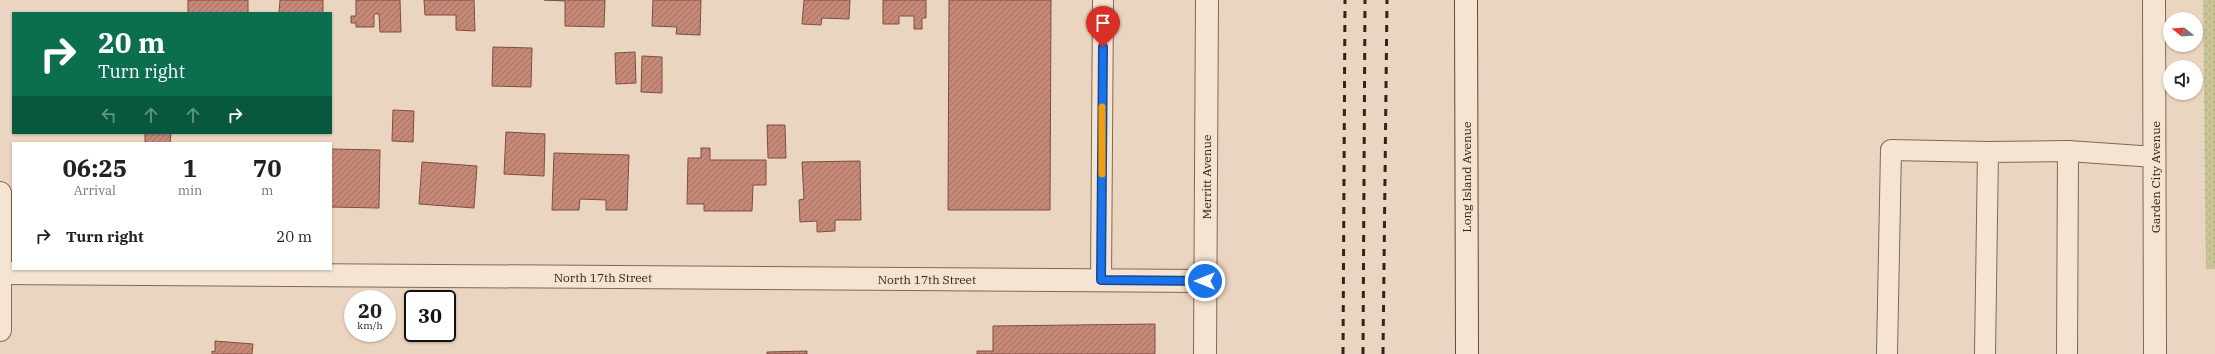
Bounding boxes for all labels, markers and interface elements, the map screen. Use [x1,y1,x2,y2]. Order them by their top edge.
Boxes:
pin [1086,6,1120,47]
icon: arrive [1092,12,1114,34]
north arrow [2163,12,2203,52]
map controls [2163,12,2203,100]
text: 20 m [98,24,165,61]
icon: right [32,28,84,80]
text: Turn right [98,60,185,83]
button: sound [2163,60,2203,100]
icon: left [98,104,120,126]
icon: ahead [140,104,162,126]
icon: ahead [182,104,204,126]
icon: right [224,104,246,126]
street label: Garden City Avenue [2148,121,2163,233]
street label: Long Island Avenue [1459,122,1474,232]
street label: Merritt Avenue [1199,135,1214,219]
text: 06:25 [62,152,127,184]
text: 1 [183,152,197,184]
text: 70 [253,152,282,184]
text: Arrival [74,182,116,199]
text: min [178,182,202,199]
text: m [261,182,273,199]
icon: right [32,225,54,247]
text: Turn right [66,227,144,246]
text: 20 m [276,227,312,246]
position arrow [1184,260,1226,302]
street label: North 17th Street [554,270,652,285]
street label: North 17th Street [878,272,976,287]
speed limit sign: 30 [404,290,456,342]
text: 20 [358,297,382,324]
text: km/h [357,319,383,332]

